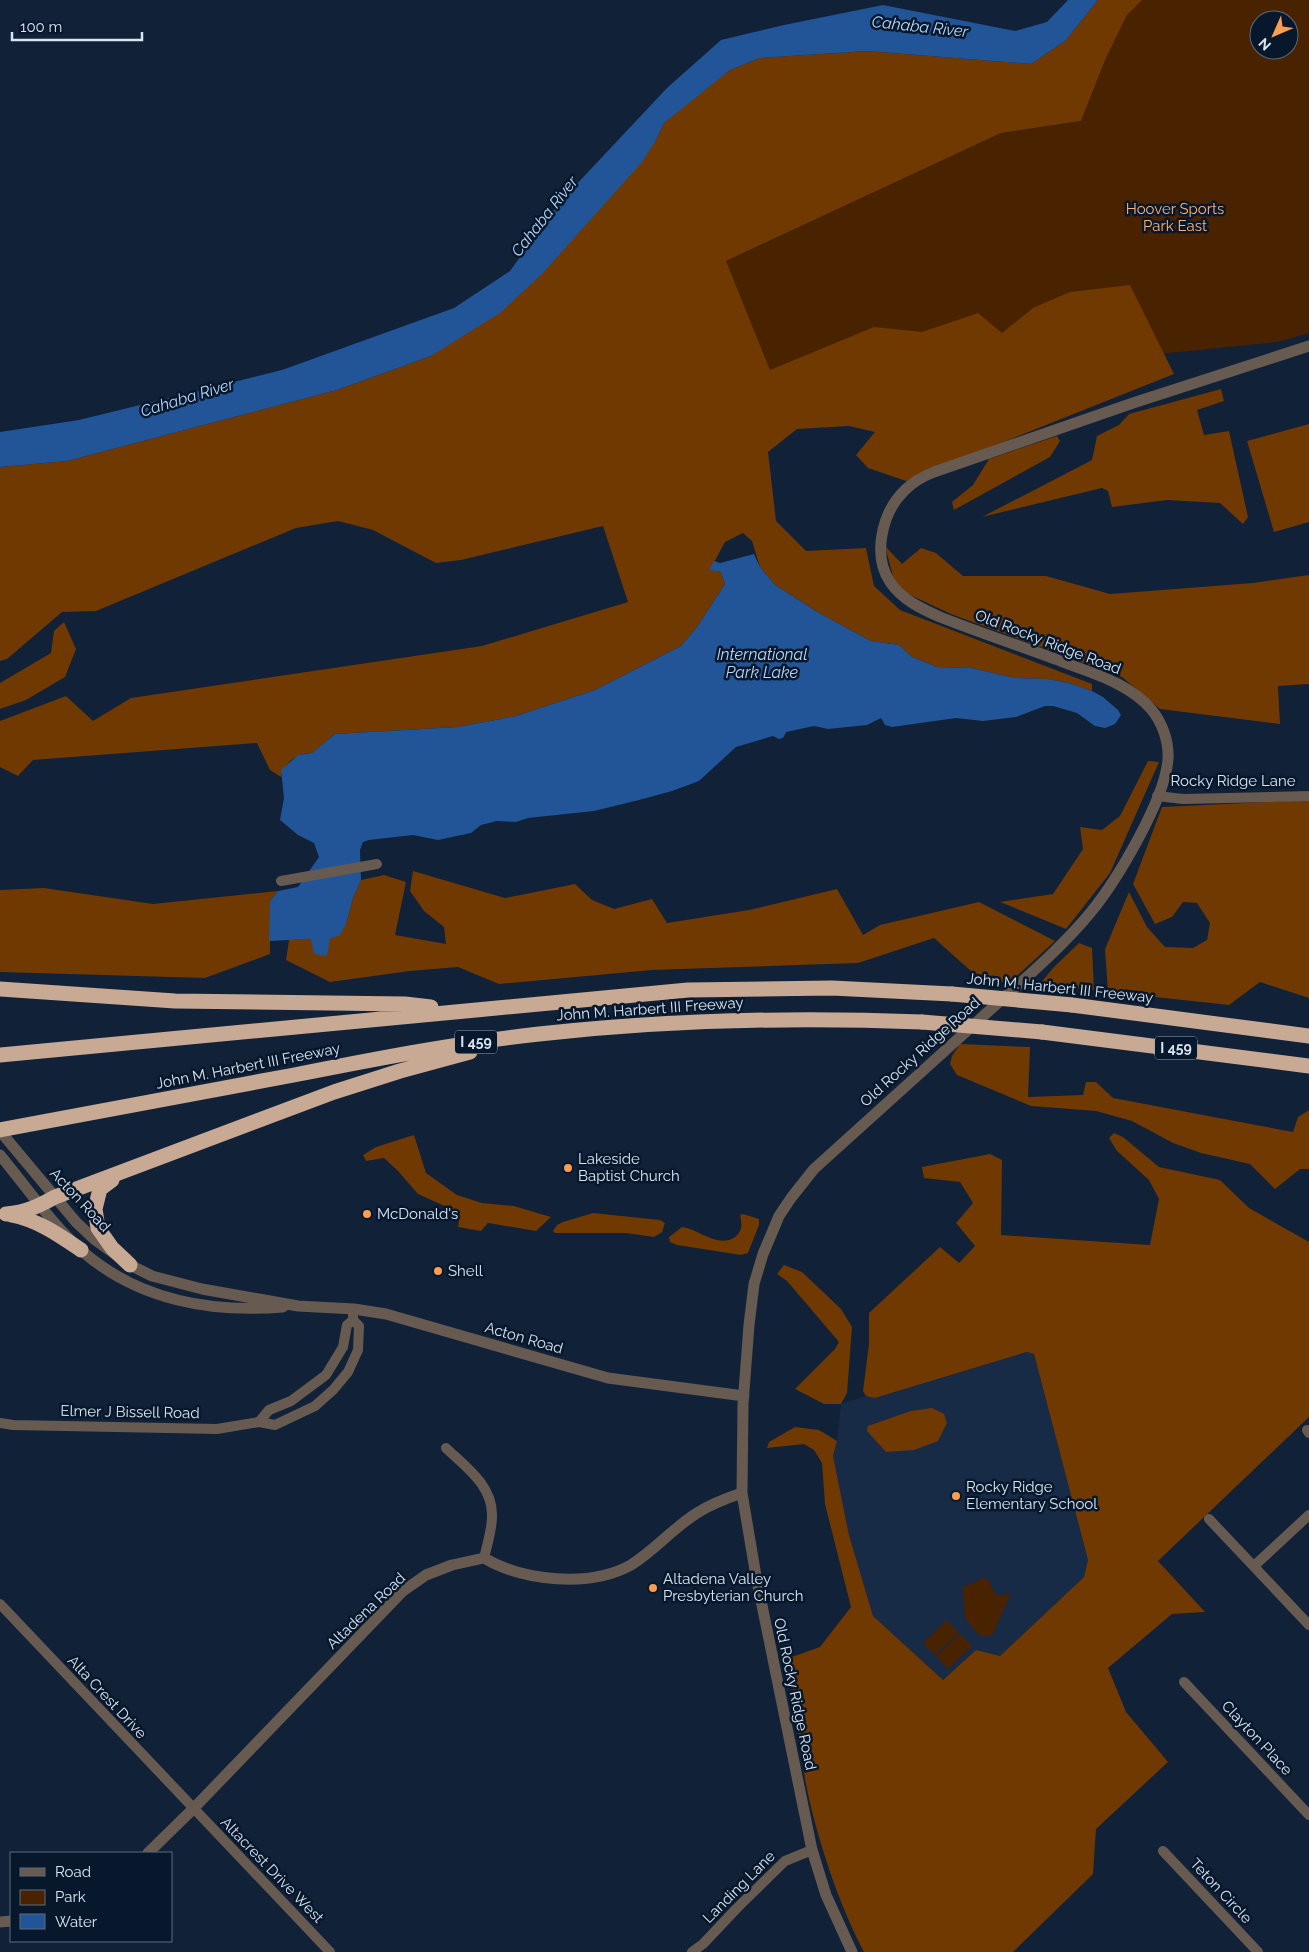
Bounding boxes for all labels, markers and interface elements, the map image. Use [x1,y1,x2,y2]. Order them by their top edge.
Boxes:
scale bar [12,10,142,42]
north arrow [1249,10,1299,60]
water label: Cahaba River [871,12,970,41]
text: 100 m [20,18,62,36]
text: N [1255,35,1274,54]
water label: Cahaba River [507,172,582,260]
park label: Hoover Sports Park East [1126,200,1224,235]
water label: Cahaba River [138,374,237,421]
street label: Old Rocky Ridge Road [972,606,1124,678]
water label: International Park Lake [717,645,807,682]
street label: Rocky Ridge Lane [1171,772,1296,790]
street label: John M. Harbert III Freeway [966,969,1154,1007]
street label: John M. Harbert III Freeway [556,993,744,1025]
street label: Old Rocky Ridge Road [856,993,984,1111]
road number: I 459 [455,1030,497,1054]
road number: I 459 [1155,1036,1197,1060]
street label: John M. Harbert III Freeway [154,1039,342,1093]
place label: Lakeside Baptist Church [578,1150,680,1185]
marker: Lakeside Baptist Church [562,1162,574,1174]
street label: Acton Road [46,1164,114,1236]
place label: McDonald's [377,1205,458,1223]
marker: McDonald's [361,1208,373,1220]
place label: Shell [448,1262,484,1280]
marker: Shell [432,1265,444,1277]
street label: Acton Road [483,1318,565,1358]
street label: Elmer J Bissell Road [60,1402,200,1422]
place label: Rocky Ridge Elementary School [966,1478,1098,1513]
marker: Rocky Ridge Elementary School [950,1490,962,1502]
street label: Altadena Road [323,1569,409,1653]
place label: Altadena Valley Presbyterian Church [663,1570,803,1605]
marker: Altadena Valley Presbyterian Church [647,1582,659,1594]
street label: Old Rocky Ridge Road [770,1616,820,1772]
street label: Alta Crest Drive [64,1652,150,1742]
street label: Clayton Place [1218,1697,1296,1779]
street label: Altacrest Drive West [217,1813,327,1927]
street label: Landing Lane [699,1847,779,1927]
legend [10,1852,172,1942]
street label: Teton Circle [1186,1855,1256,1927]
text: Road [55,1863,91,1881]
text: Park [55,1888,86,1906]
text: Water [55,1913,98,1931]

